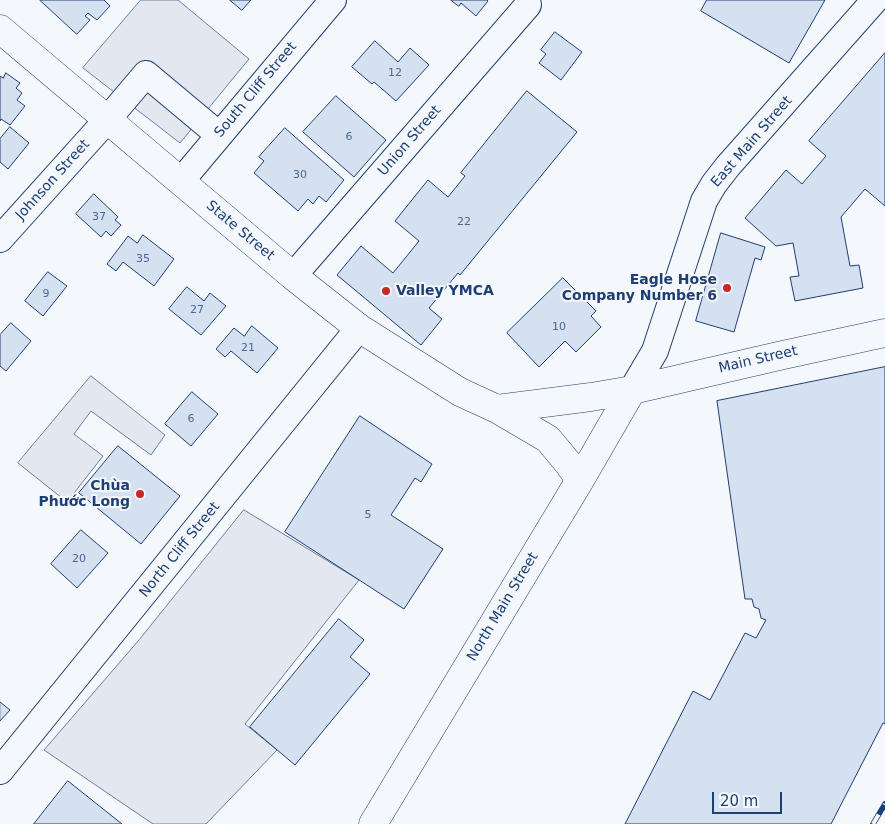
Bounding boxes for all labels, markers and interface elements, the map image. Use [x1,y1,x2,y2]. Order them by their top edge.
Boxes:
street label: South Cliff Street [211,39,301,141]
house number: 12 [388,66,402,80]
street label: East Main Street [708,93,796,191]
street label: Union Street [375,102,445,180]
house number: 6 [346,130,352,144]
street label: Johnson Street [13,136,93,224]
house number: 30 [293,168,307,182]
street label: State Street [202,198,278,264]
house number: 37 [92,210,106,224]
house number: 22 [457,215,471,229]
house number: 35 [136,252,150,266]
place label: Eagle Hose Company Number 6 [562,272,717,304]
marker: Eagle Hose Company Number 6 [721,282,733,294]
place label: Valley YMCA [396,283,494,299]
marker: Valley YMCA [380,285,392,297]
house number: 9 [43,287,49,301]
house number: 27 [190,303,204,317]
house number: 10 [552,320,566,334]
house number: 21 [241,341,255,355]
street label: Main Street [717,343,799,377]
house number: 6 [188,412,194,426]
place label: Chùa Phước Long [38,478,130,511]
marker: Chùa Phước Long [134,488,146,500]
street label: North Cliff Street [136,499,224,601]
house number: 5 [365,508,371,522]
street label: North Main Street [464,550,542,664]
house number: 20 [72,552,86,566]
scale bar [715,782,785,814]
text: 20 m [720,792,758,810]

